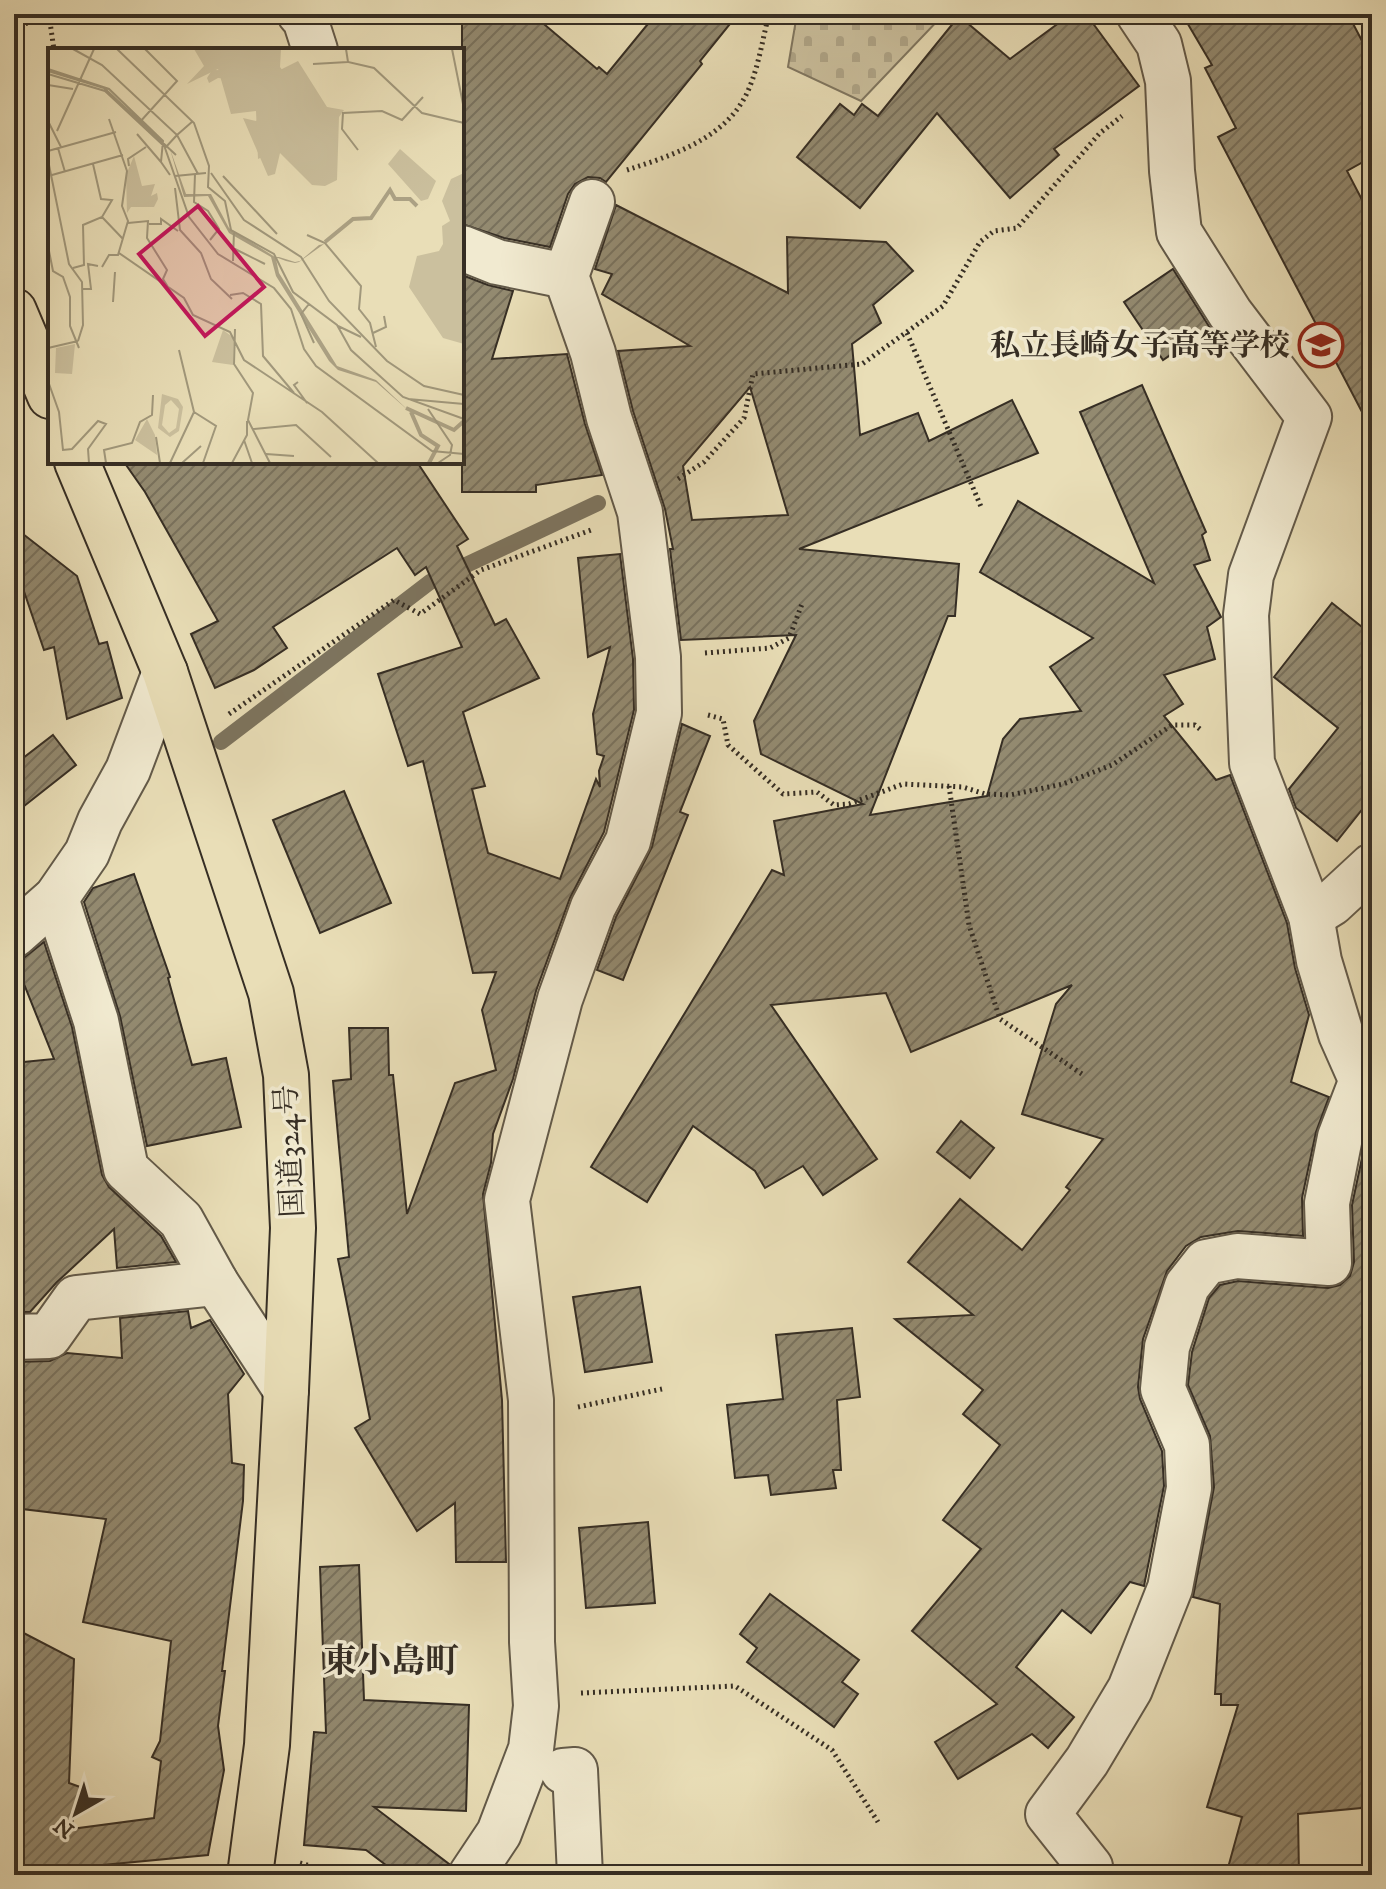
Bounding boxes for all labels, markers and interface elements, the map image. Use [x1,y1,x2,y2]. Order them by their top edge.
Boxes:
inset map [48,48,464,464]
school or university icon: 私立長崎女子高等学校 [1297,321,1345,369]
place label: 私立長崎女子高等学校 [990,328,1290,365]
street label: 国道324号 [269,1083,312,1218]
district label: 東小島町 [323,1641,459,1683]
north arrow [36,1773,116,1853]
text: N [49,1811,80,1844]

